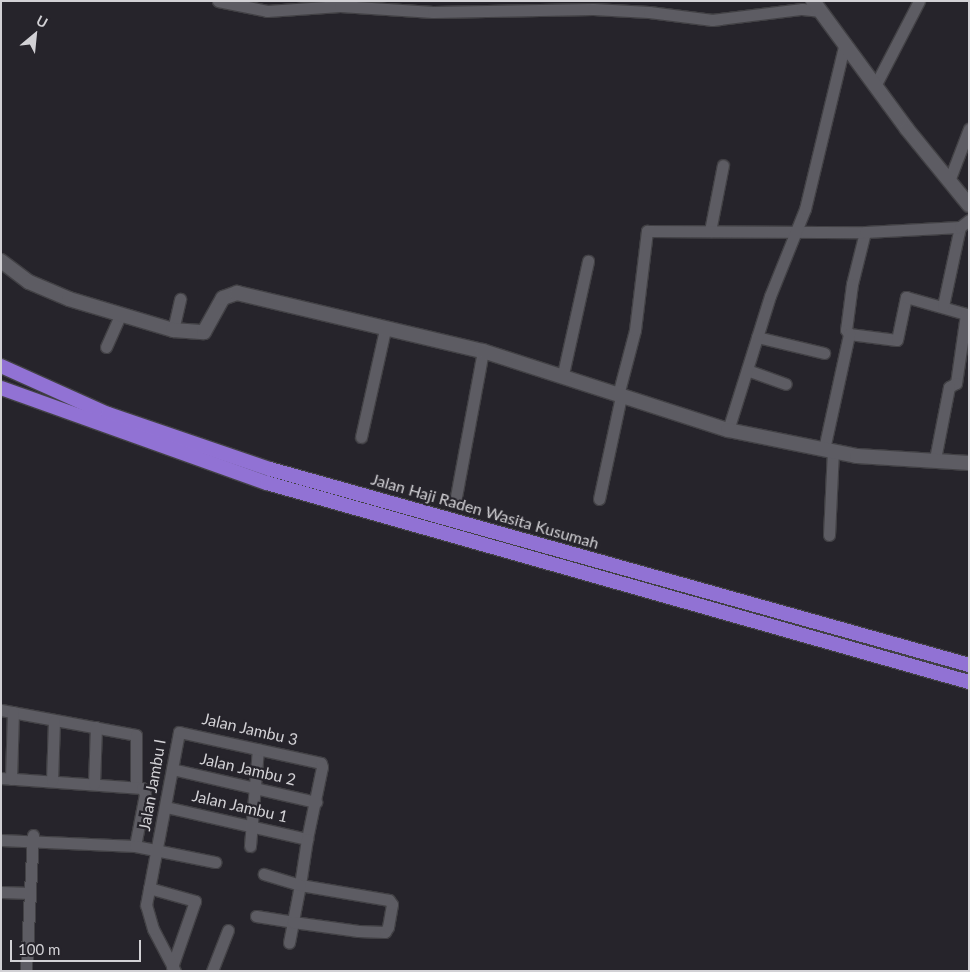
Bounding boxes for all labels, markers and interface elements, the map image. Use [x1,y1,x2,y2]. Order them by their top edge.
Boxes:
north arrow [10,10,60,60]
text: U [34,11,51,31]
street label: Jalan Haji Raden Wasita Kusumah [369,469,601,553]
street label: Jalan Jambu 3 [200,709,300,749]
street label: Jalan Jambu I [134,737,170,833]
street label: Jalan Jambu 2 [198,749,298,789]
street label: Jalan Jambu 1 [190,786,290,826]
scale bar [12,930,144,962]
text: 100 m [18,940,60,958]

